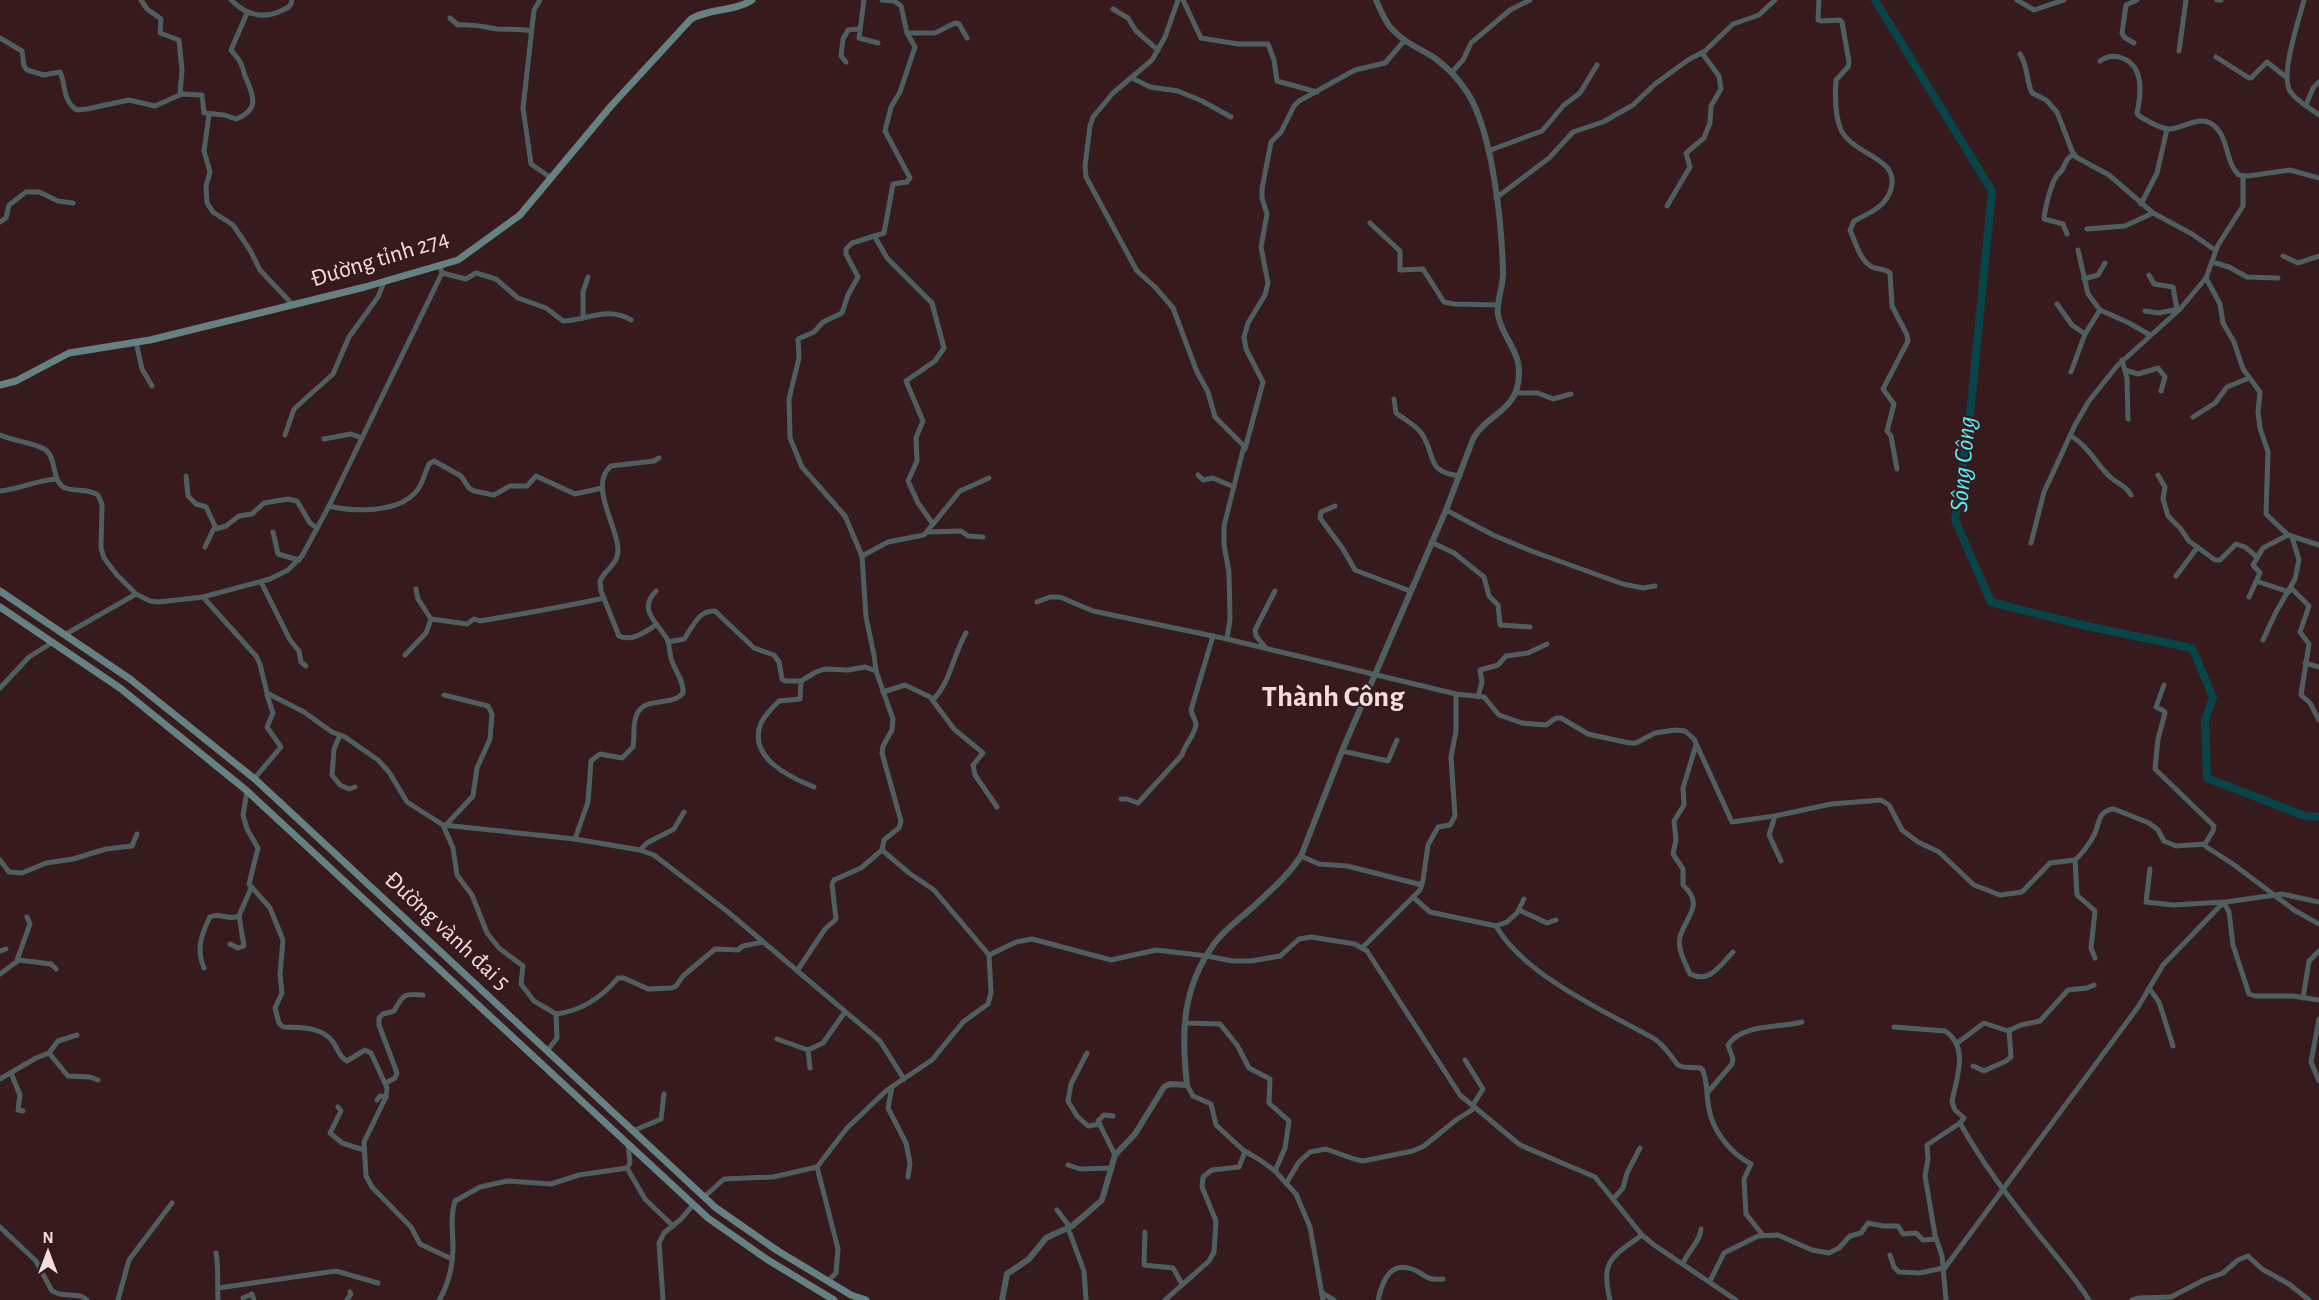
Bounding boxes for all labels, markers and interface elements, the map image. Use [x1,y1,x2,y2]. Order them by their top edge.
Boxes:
street label: Đường tỉnh 274 [308,227,452,291]
water label: Sông Công [1946,415,1980,513]
district label: Thành Công [1262,682,1405,712]
street label: Đường vành đai 5 [380,867,514,995]
north arrow [18,1222,78,1282]
text: N [42,1230,54,1246]

